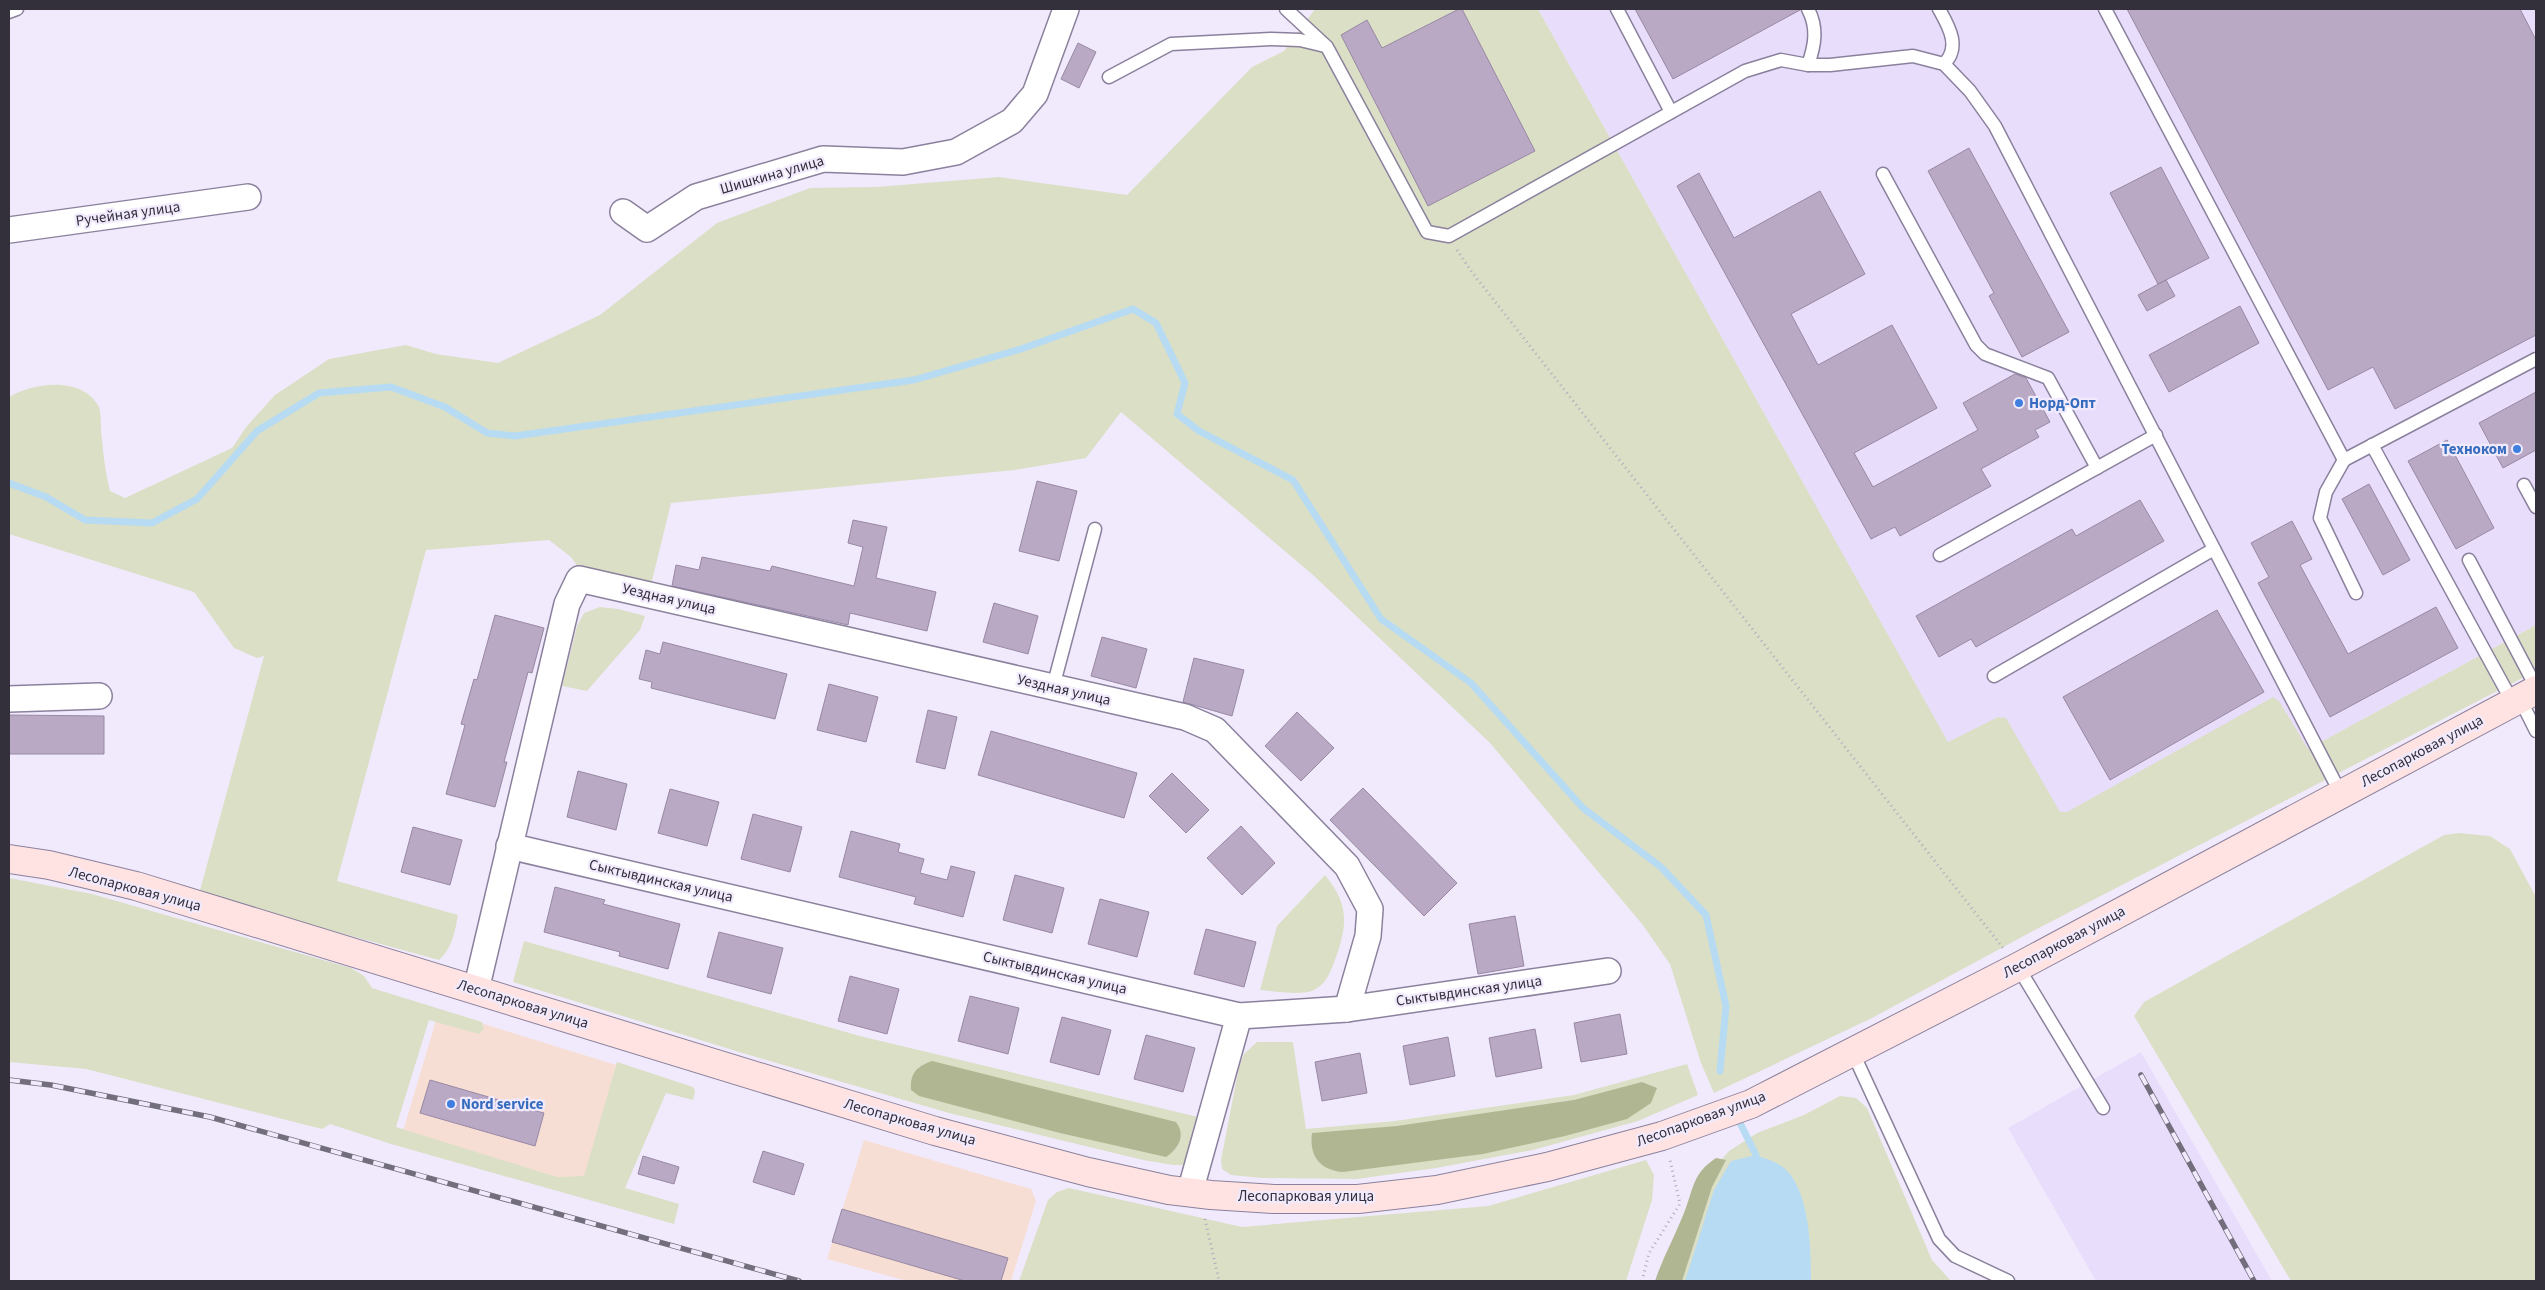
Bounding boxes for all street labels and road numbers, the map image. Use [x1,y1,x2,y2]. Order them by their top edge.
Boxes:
street label: Шишкина улица [718,150,826,200]
street label: Ручейная улица [74,196,182,232]
street label: Уездная улица [620,578,718,620]
street label: Уездная улица [1015,669,1113,711]
street label: Лесопарковая улица [2357,710,2487,792]
street label: Сыктывдинская улица [587,854,735,908]
street label: Лесопарковая улица [66,861,204,917]
street label: Лесопарковая улица [1999,901,2129,983]
street label: Сыктывдинская улица [981,946,1129,1000]
street label: Сыктывдинская улица [1395,970,1543,1012]
street label: Лесопарковая улица [455,974,591,1034]
street label: Лесопарковая улица [1633,1086,1769,1152]
street label: Лесопарковая улица [842,1093,978,1151]
street label: Лесопарковая улица [1238,1186,1374,1207]

